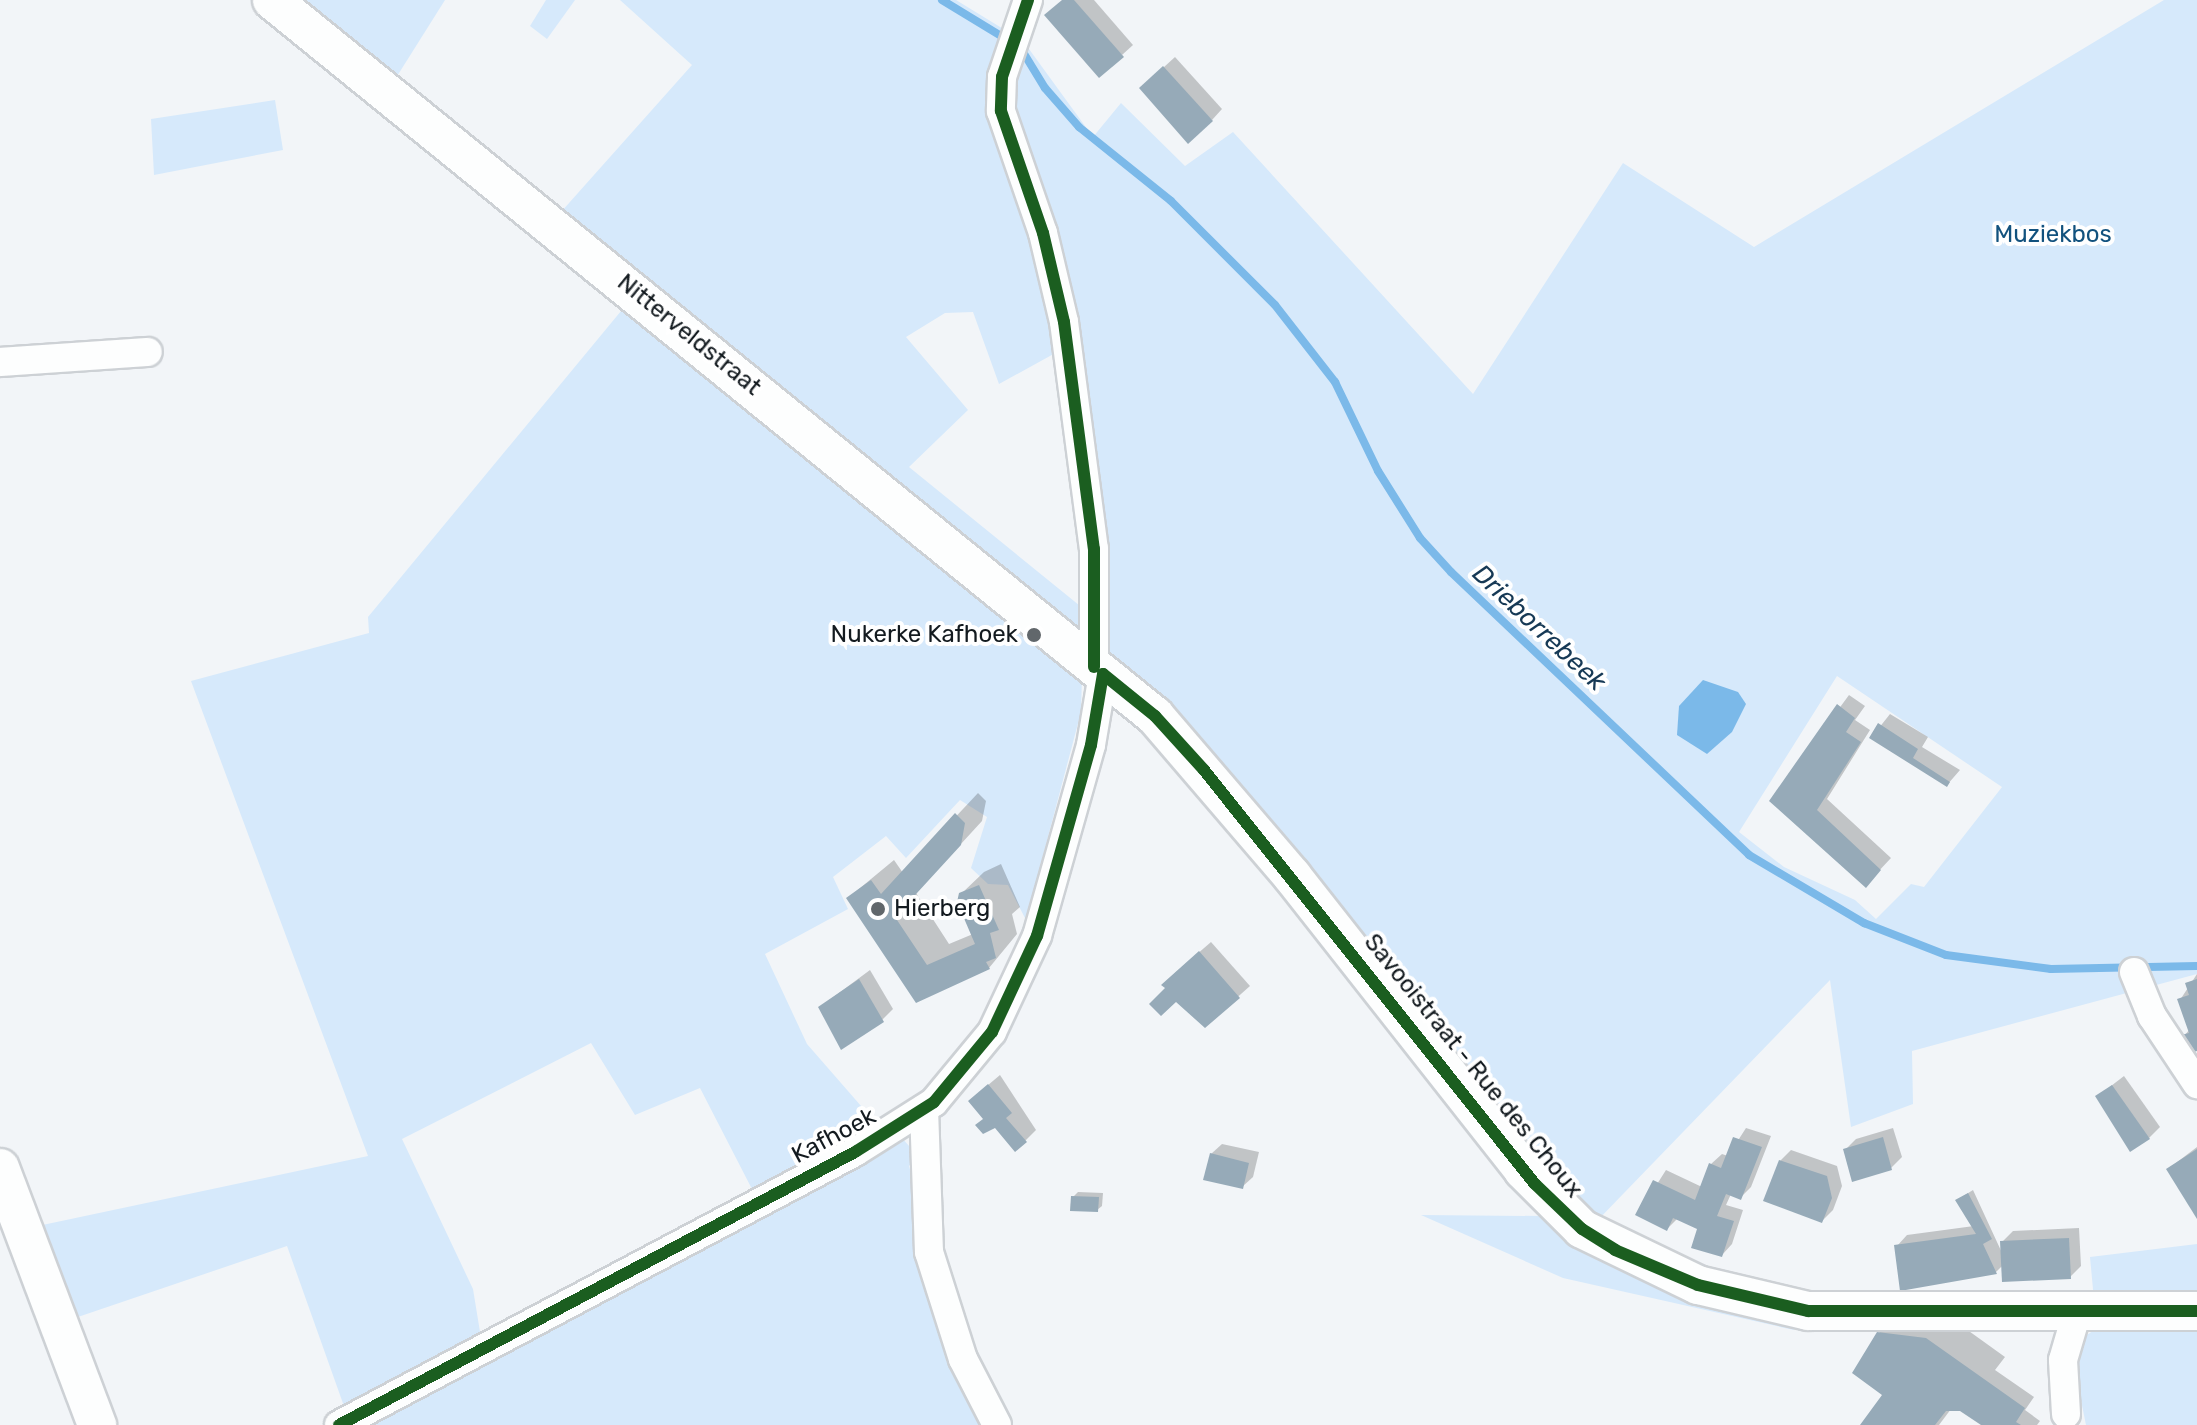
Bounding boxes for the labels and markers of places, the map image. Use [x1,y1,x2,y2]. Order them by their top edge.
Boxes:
place label: Nukerke Kafhoek [831,621,1018,649]
marker: Nukerke Kafhoek [1025,626,1043,644]
place label: Hierberg [894,895,990,923]
marker: Hierberg [869,900,887,918]

